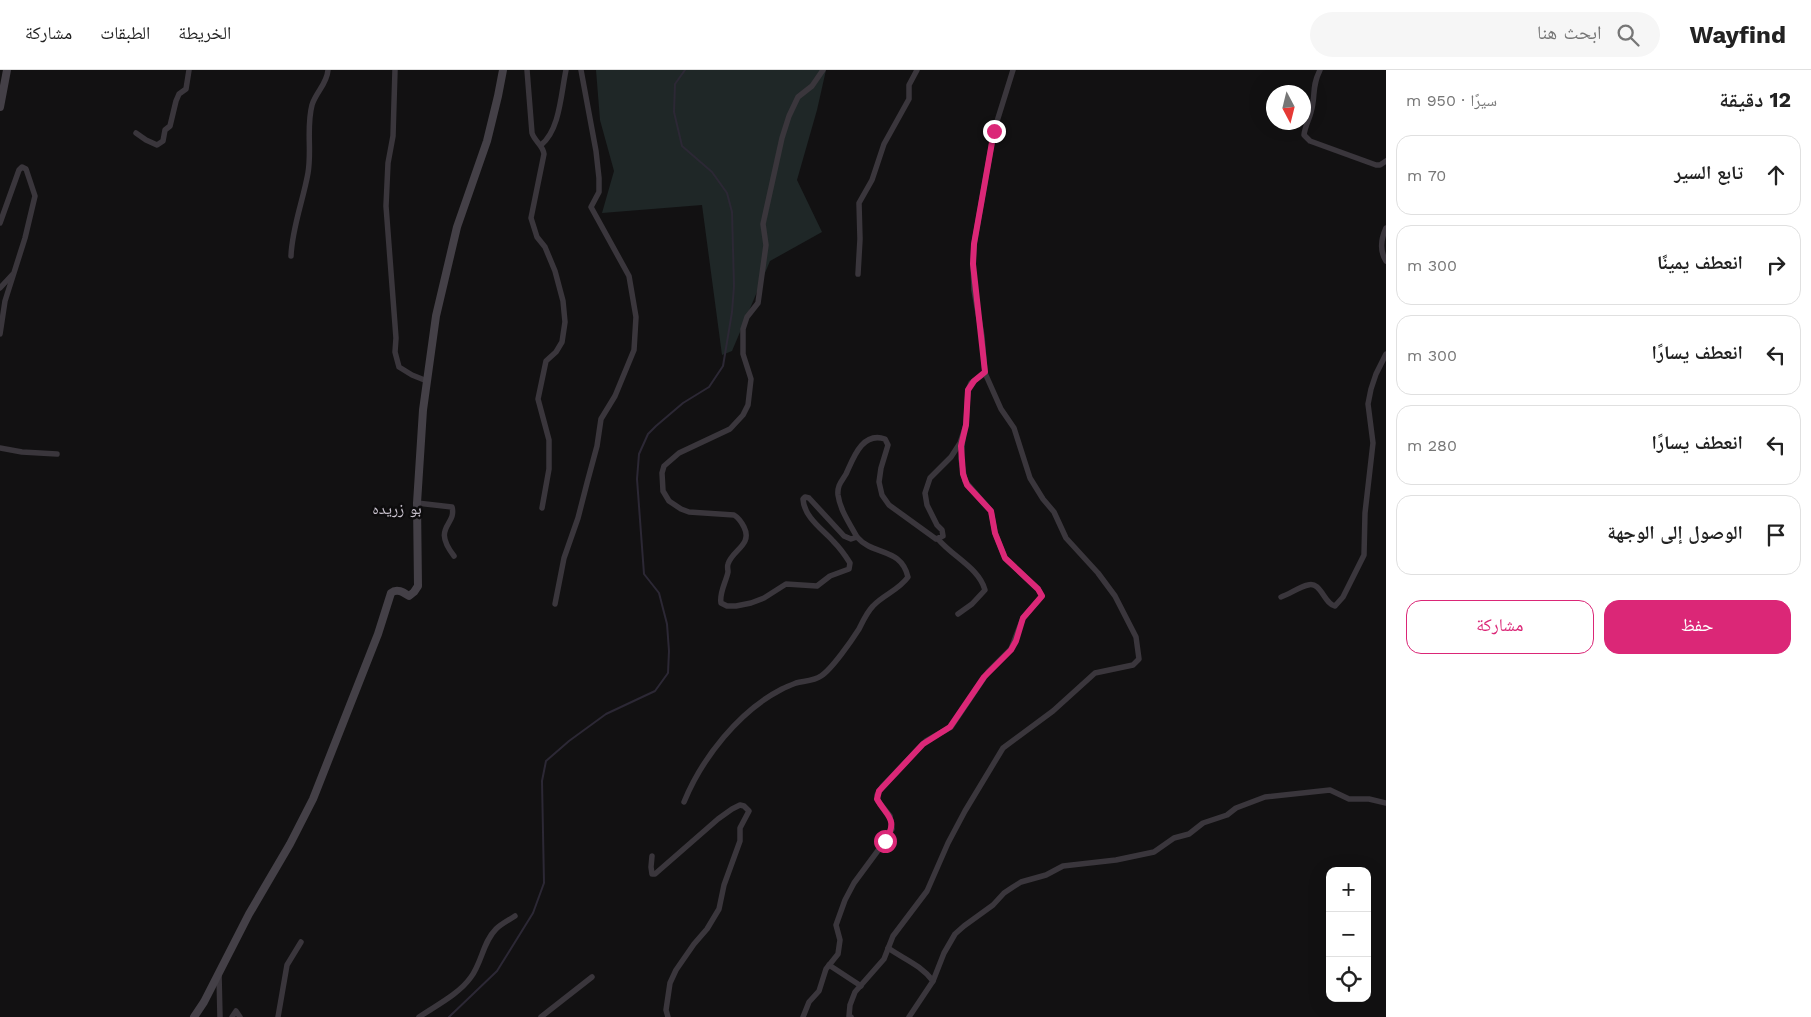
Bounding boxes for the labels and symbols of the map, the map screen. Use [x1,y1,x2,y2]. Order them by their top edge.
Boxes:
north arrow [1266,85,1311,130]
route end [983,120,1006,143]
district label: بو زريده [372,499,422,518]
route start [874,830,897,853]

